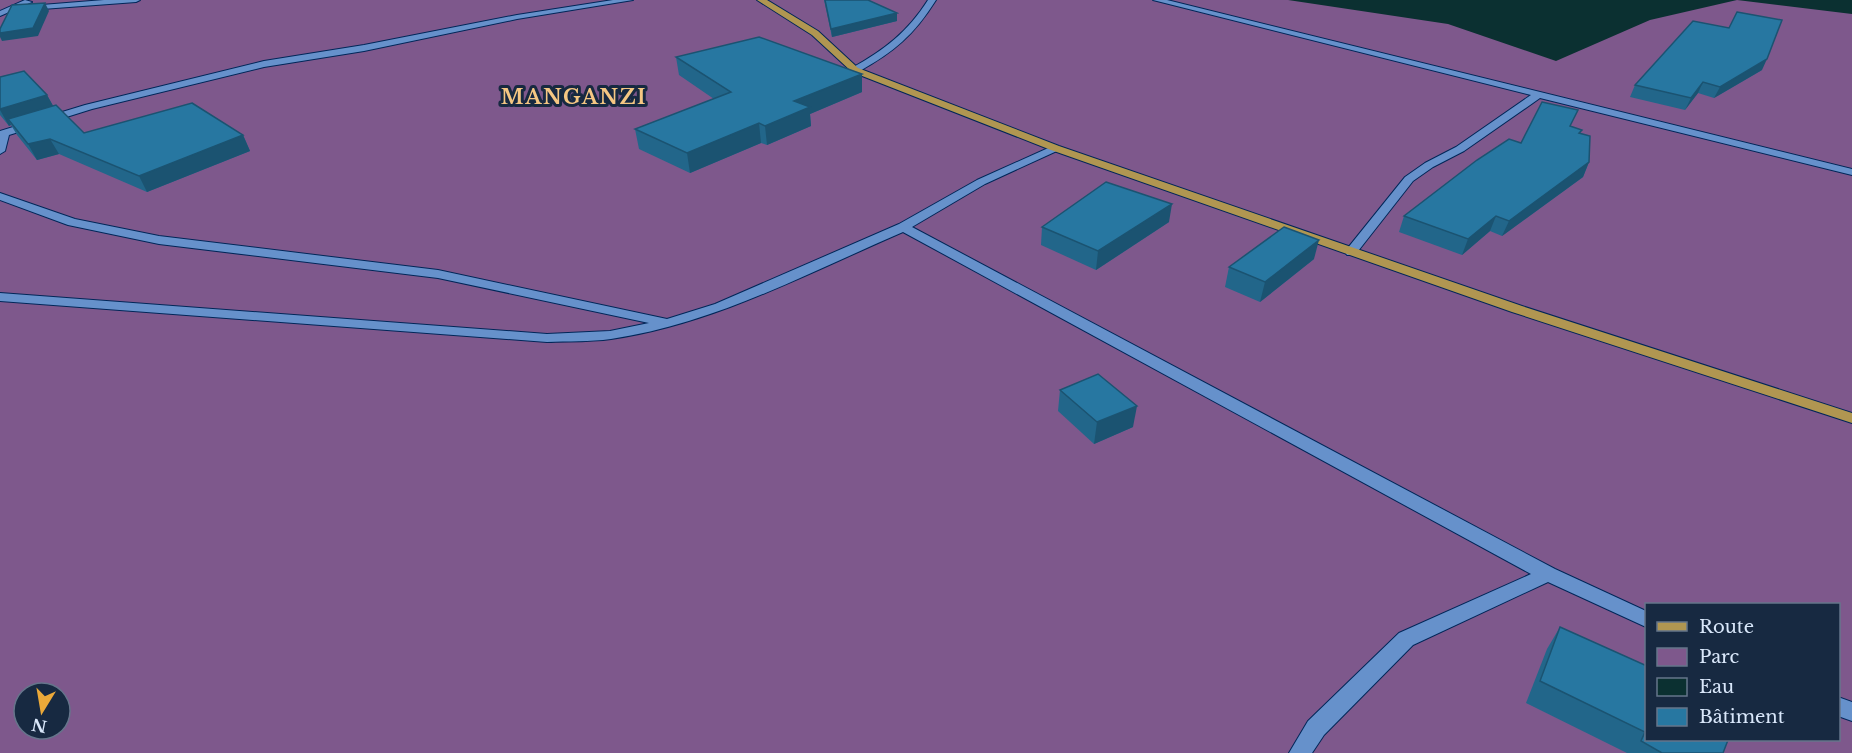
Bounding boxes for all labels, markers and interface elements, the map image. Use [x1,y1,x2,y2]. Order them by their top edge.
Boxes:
district label: MANGANZI [501,85,647,109]
legend [1645,603,1840,741]
text: Route [1699,616,1754,638]
text: Parc [1699,646,1740,668]
text: Eau [1699,676,1734,698]
north arrow [12,681,72,741]
text: Bâtiment [1699,706,1785,728]
text: N [30,714,48,737]

